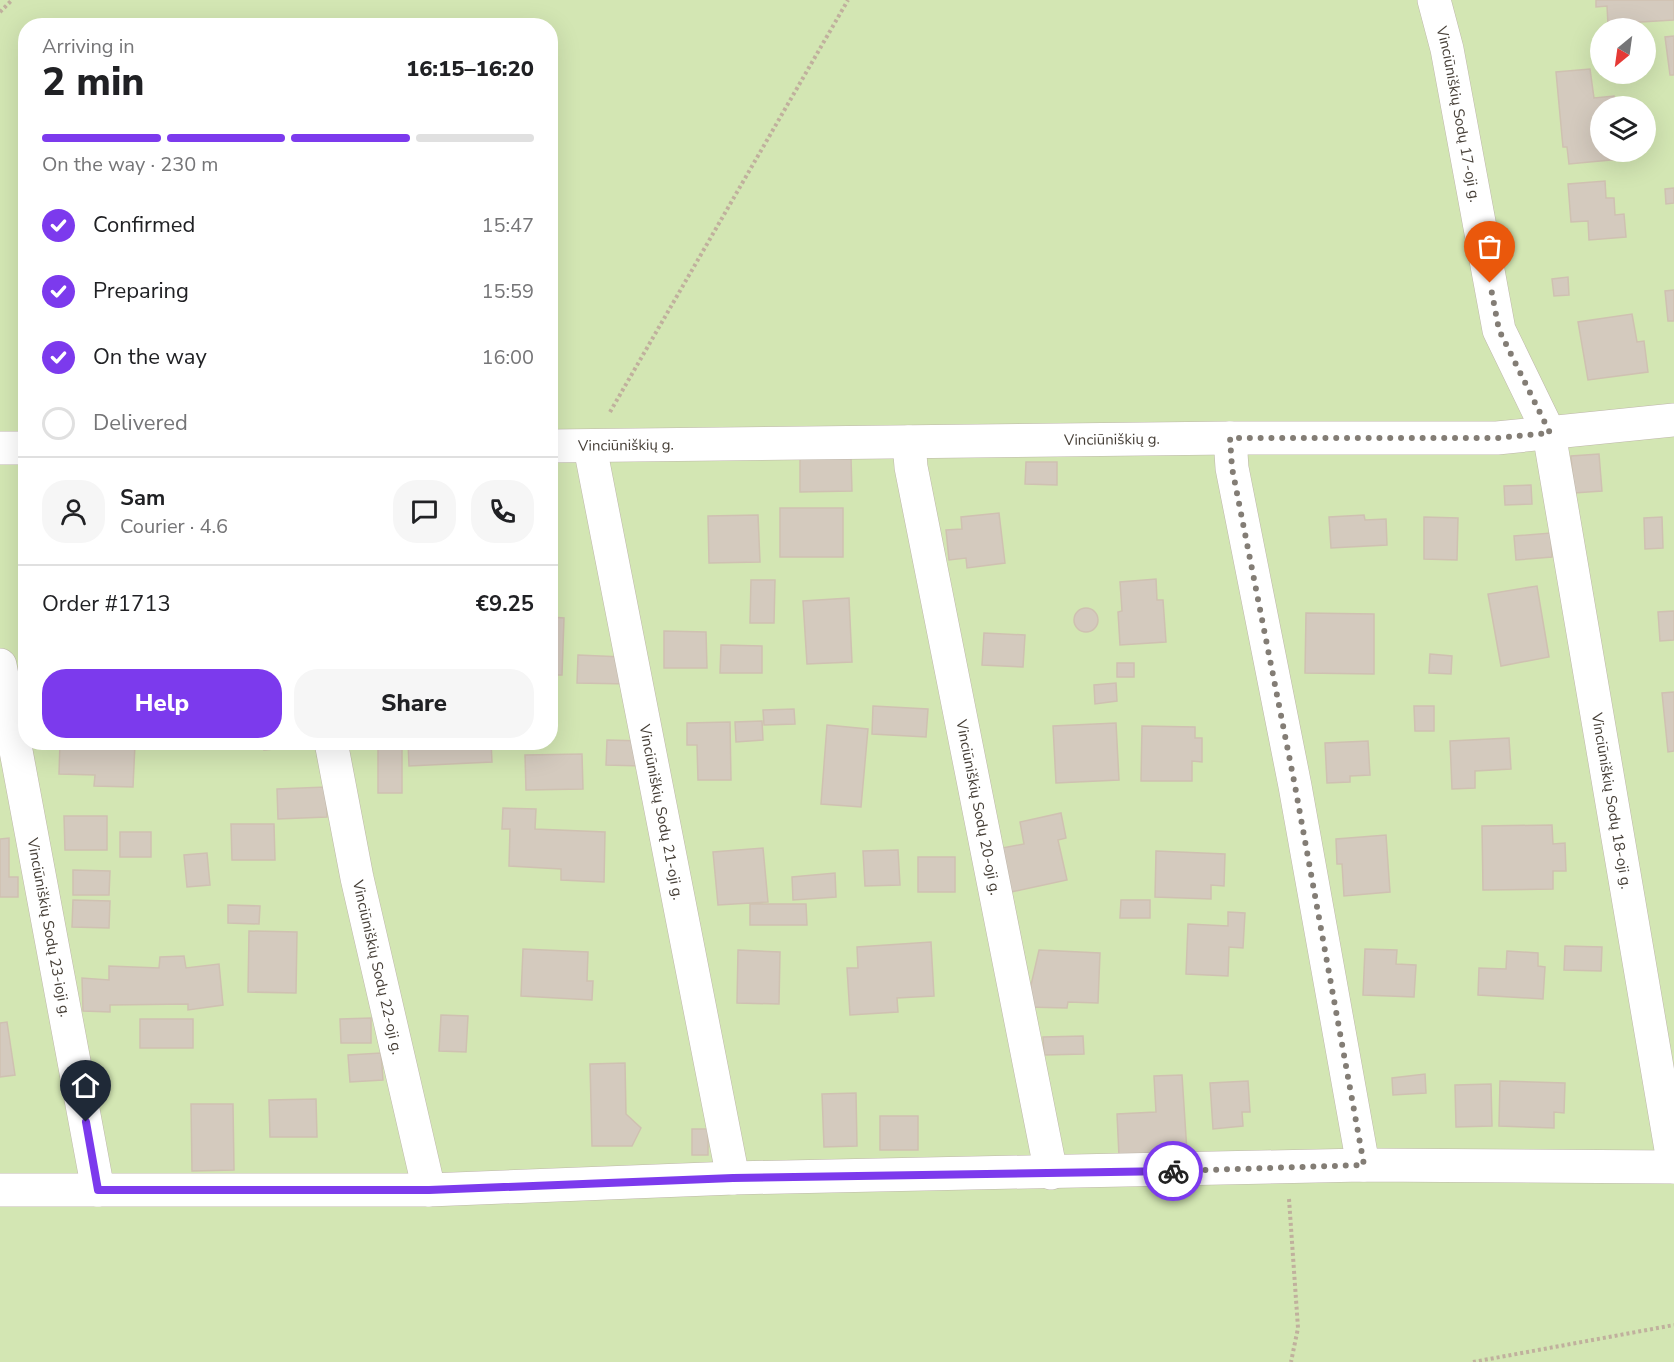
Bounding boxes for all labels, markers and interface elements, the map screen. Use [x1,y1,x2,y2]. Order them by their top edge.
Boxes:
north arrow [1590,18,1656,84]
map controls [1590,18,1656,162]
street label: Vinciūniškių Sodų 17-oji g. [1431,23,1485,204]
text: Arriving in [42,33,135,60]
text: 16:15–16:20 [406,54,534,84]
text: 2 min [42,56,145,109]
button: layers [1590,96,1656,162]
text: On the way · 230 m [42,151,218,178]
icon: check [42,209,75,242]
text: Confirmed [93,210,195,240]
text: 15:47 [481,212,534,239]
pin [1464,221,1515,283]
icon: bag [1473,230,1506,263]
icon: check [42,275,75,308]
text: Preparing [93,276,189,306]
text: 15:59 [481,278,534,305]
icon: check [42,341,75,374]
text: On the way [93,342,207,372]
text: 16:00 [481,344,534,371]
text: Delivered [93,408,188,438]
street label: Vinciūniškių g. [1063,429,1160,450]
street label: Vinciūniškių g. [577,435,674,456]
button: person [42,480,105,543]
button: chat [393,480,456,543]
button: phone [471,480,534,543]
text: Sam [120,483,165,513]
text: Courier · 4.6 [120,513,228,540]
text: Order #1713 [42,589,171,619]
text: €9.25 [476,589,534,619]
button: Help [42,669,282,738]
button: Share [294,669,534,738]
street label: Vinciūniškių Sodų 18-oji g. [1587,710,1636,890]
street label: Vinciūniškių Sodų 20-oji g. [951,717,1006,897]
street label: Vinciūniškių Sodų 21-oji g. [634,722,688,902]
street label: Vinciūniškių Sodų 23-ioji g. [22,835,75,1019]
street label: Vinciūniškių Sodų 22-oji g. [348,877,407,1056]
pin [60,1060,111,1122]
icon: home [69,1069,102,1102]
courier [1143,1141,1203,1201]
icon: bike [1157,1155,1190,1188]

